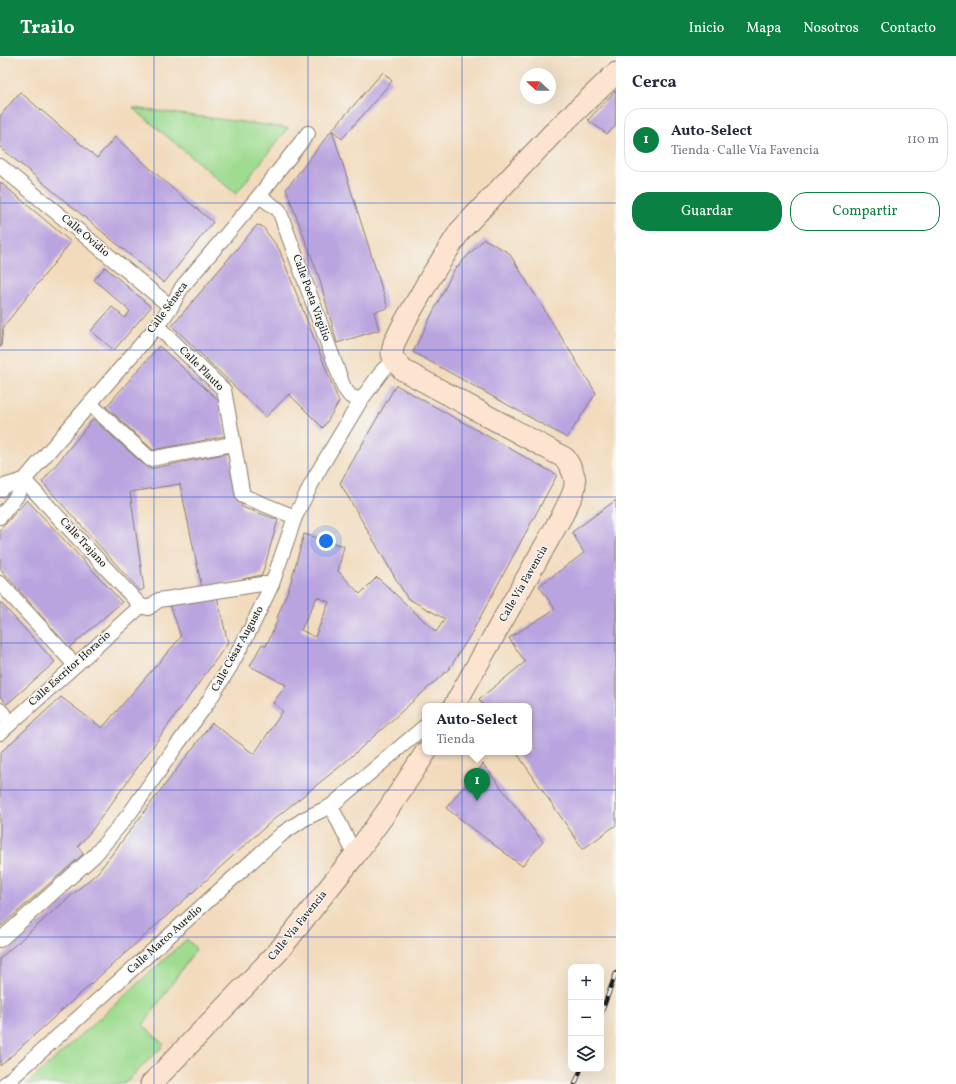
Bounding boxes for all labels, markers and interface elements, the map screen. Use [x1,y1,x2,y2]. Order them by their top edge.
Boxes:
text: Trailo [20,15,75,41]
text: Inicio [689,19,724,38]
text: Mapa [746,19,781,38]
text: Nosotros [803,19,859,38]
text: Contacto [881,19,936,38]
north arrow [520,68,556,104]
text: Cerca [632,71,677,94]
text: Auto-Select [671,121,752,142]
text: 1 [643,131,649,149]
text: 110 m [907,131,939,149]
text: Tienda · Calle Vía Favencia [671,142,819,160]
button: Guardar [632,192,782,231]
button: Compartir [790,192,940,231]
street label: Calle Ovidio [58,211,113,261]
street label: Calle Poeta Virgilio [288,252,334,344]
street label: Calle Séneca [144,279,192,337]
street label: Calle Plauto [175,343,227,395]
street label: Calle Trajano [56,515,110,571]
your location [316,531,336,551]
street label: Calle Vía Favencia [496,542,552,625]
street label: Calle César Augusto [208,603,268,695]
street label: Calle Escritor Horacio [26,628,114,710]
popup [422,703,532,755]
text: Auto-Select [436,710,518,731]
text: Tienda [436,731,475,749]
pin: 1 [464,768,490,801]
street label: Calle Vía Favencia [265,887,331,964]
street label: Calle Marco Aurelio [124,902,206,978]
map controls [568,964,604,1072]
button: + [568,964,604,1000]
button: − [568,1000,604,1036]
button: layers [568,1036,604,1072]

